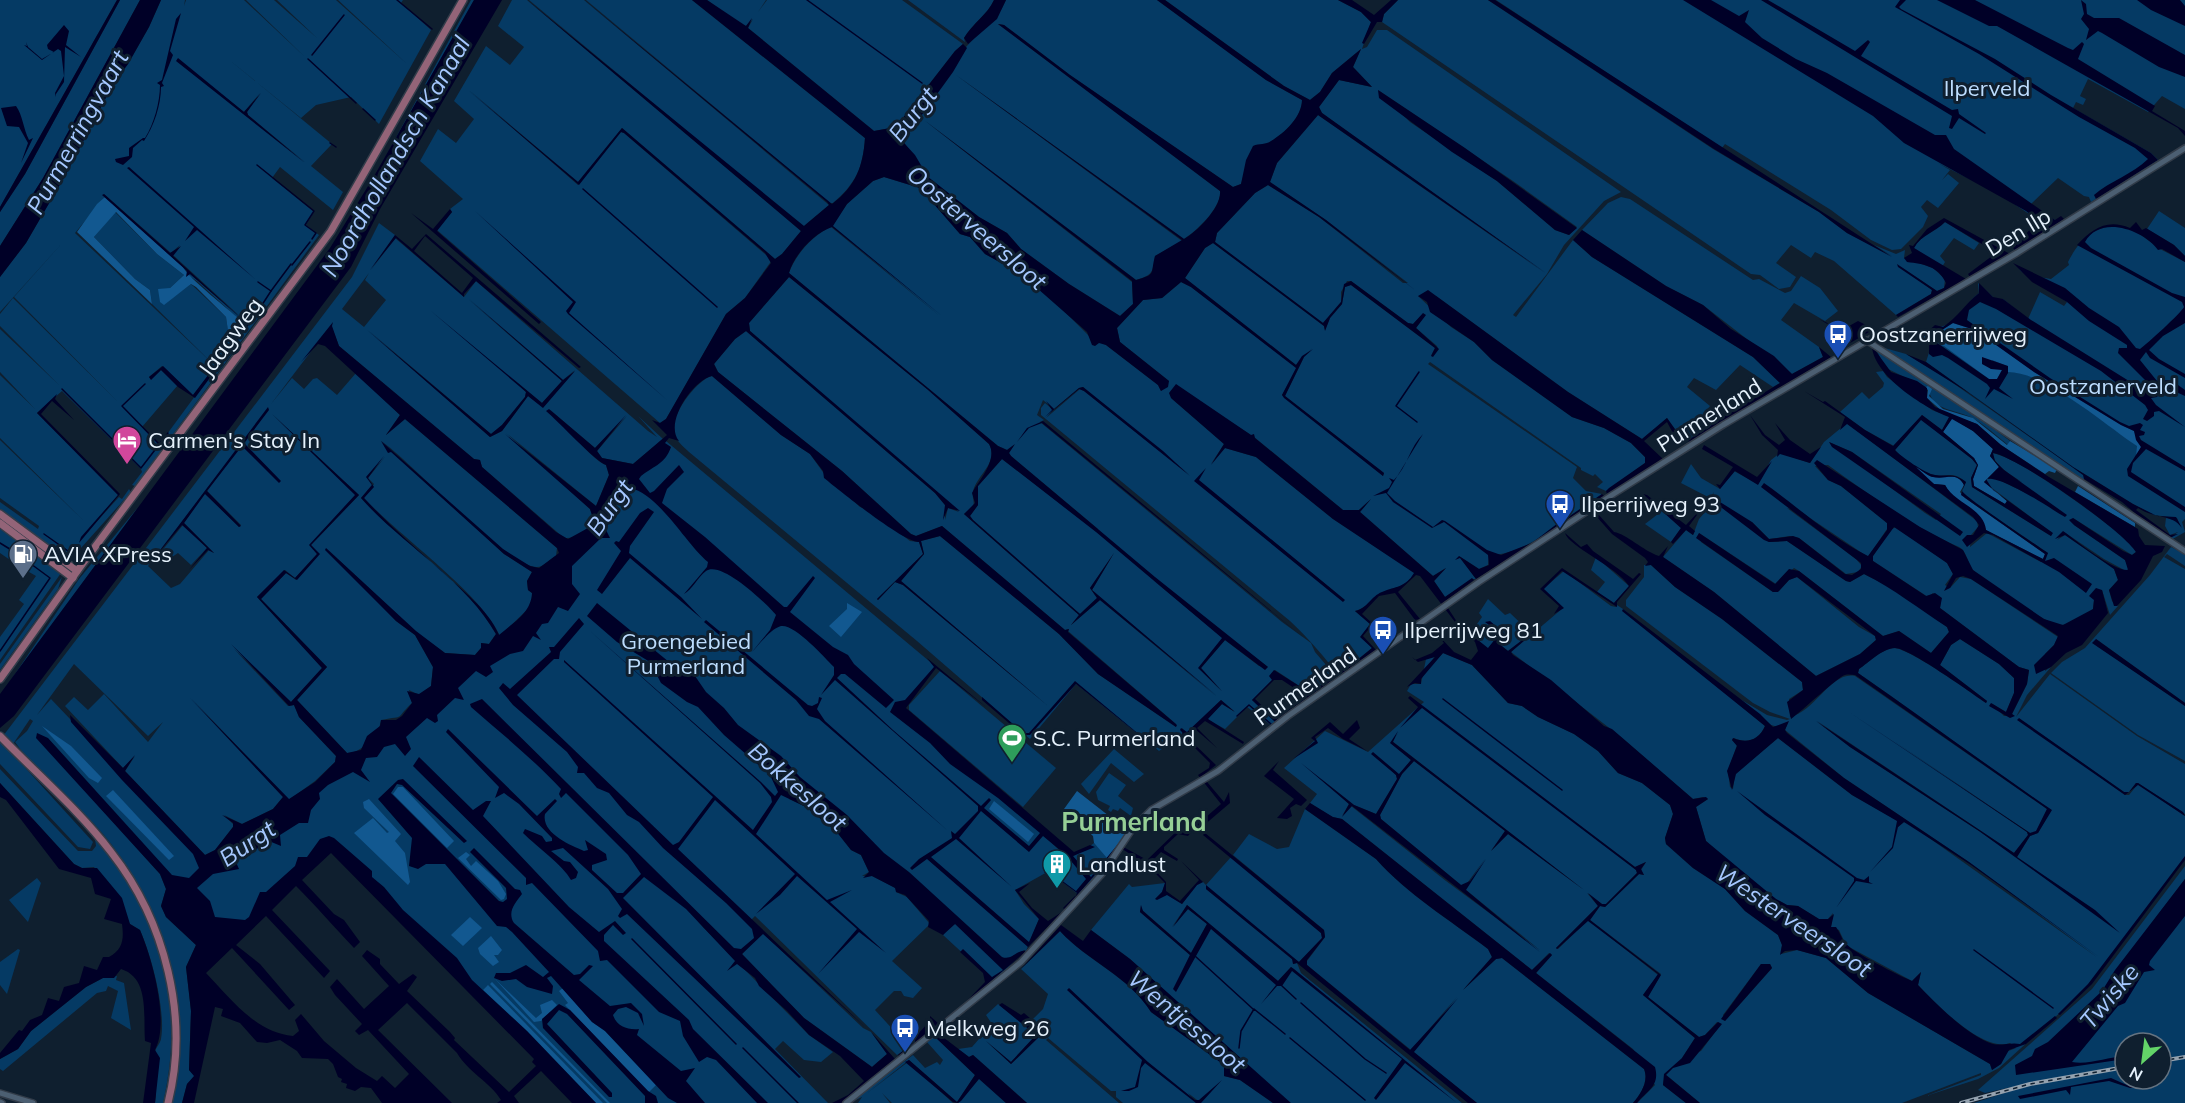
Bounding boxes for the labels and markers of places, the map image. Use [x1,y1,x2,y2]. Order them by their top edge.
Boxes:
bus stop icon: Oostzanerrijweg [1822,318,1854,360]
place label: Oostzanerrijweg [1859,320,2027,348]
hotel icon: Carmen's Stay In [111,424,143,466]
place label: Carmen's Stay In [148,426,320,454]
bus stop icon: Ilperrijweg 93 [1544,488,1576,530]
place label: Ilperrijweg 93 [1581,490,1720,518]
fuel station icon: AVIA XPress [7,538,39,580]
place label: AVIA XPress [44,540,172,568]
bus stop icon: Ilperrijweg 81 [1367,614,1399,656]
place label: Ilperrijweg 81 [1404,616,1543,644]
sports icon: S.C. Purmerland [996,722,1028,764]
place label: S.C. Purmerland [1033,724,1195,752]
building icon: Landlust [1041,848,1073,890]
place label: Landlust [1078,850,1166,878]
bus stop icon: Melkweg 26 [889,1012,921,1054]
place label: Melkweg 26 [926,1014,1049,1042]

